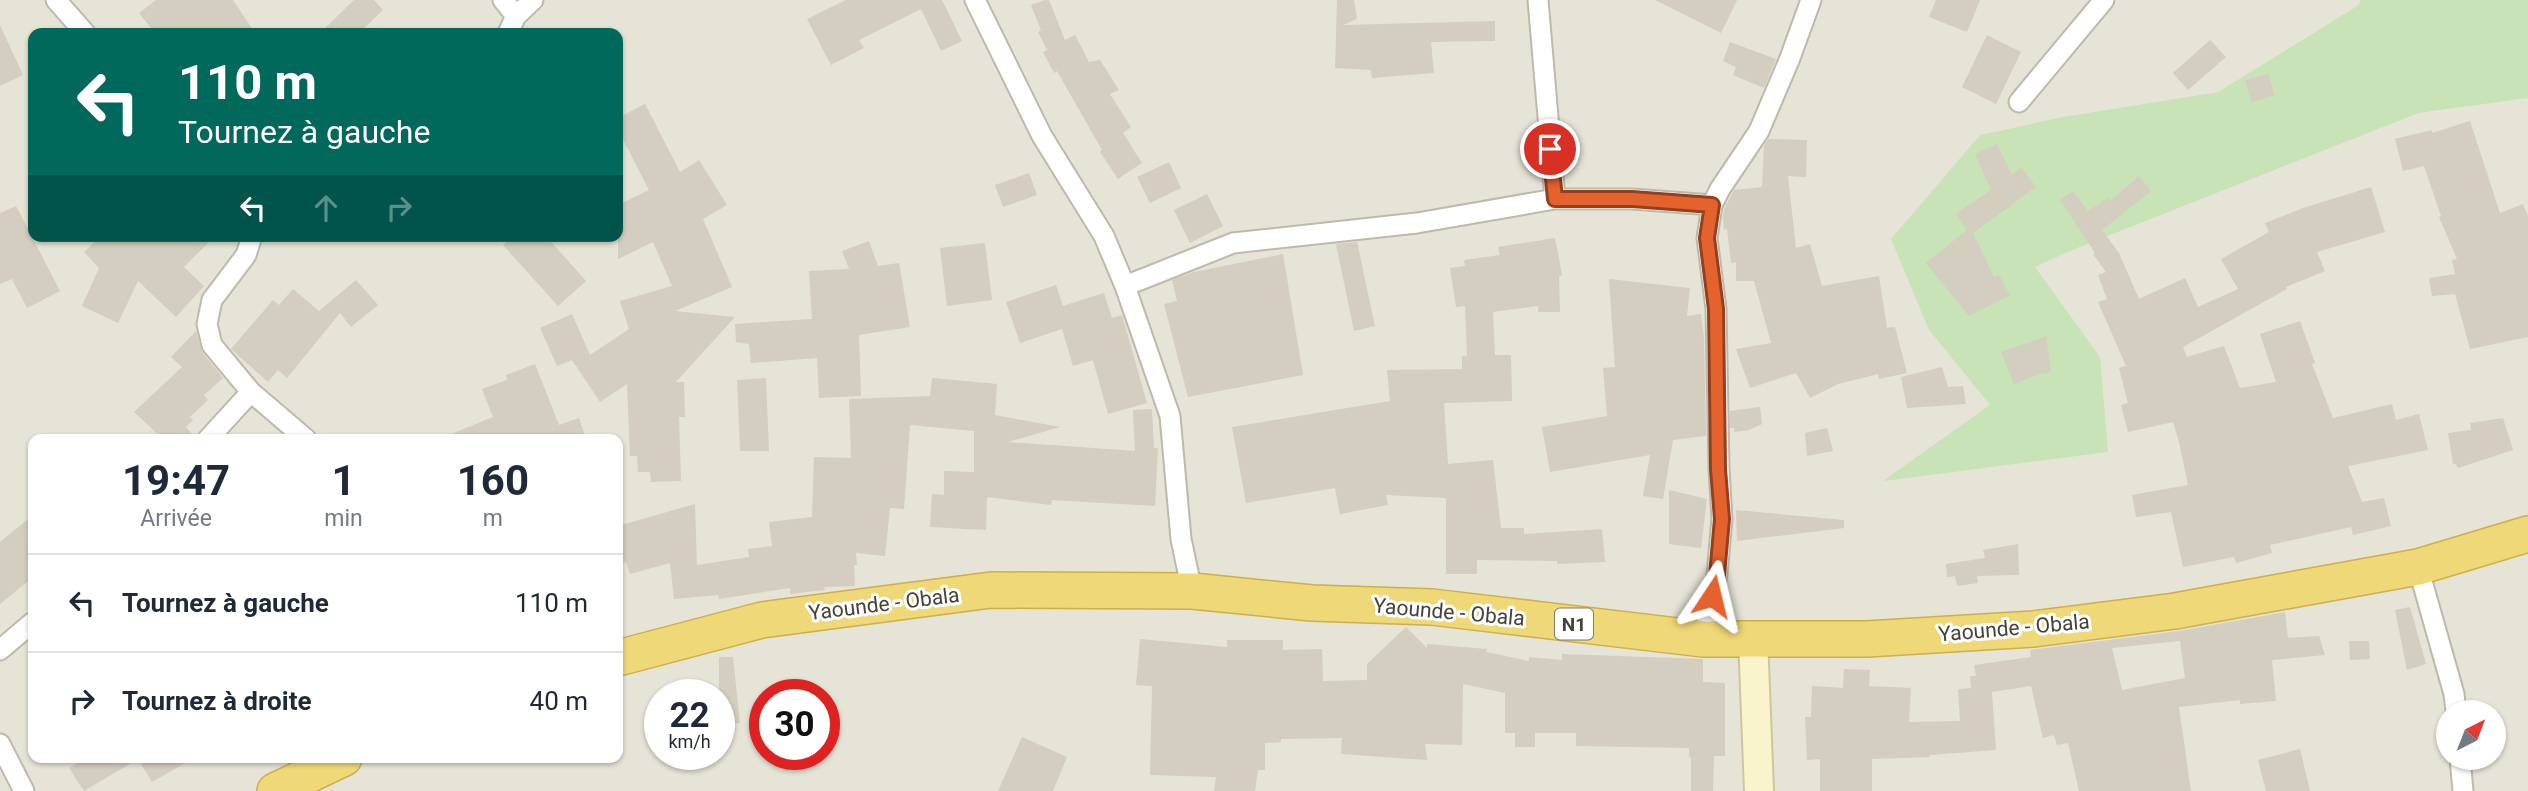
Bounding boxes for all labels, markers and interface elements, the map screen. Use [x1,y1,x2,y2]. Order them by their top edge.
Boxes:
text: 110 m [178,54,317,111]
icon: left [63,56,154,147]
text: Tournez à gauche [178,113,430,151]
pin [1520,119,1580,179]
icon: arrive [1531,130,1569,168]
icon: left [234,189,272,227]
icon: ahead [307,189,345,227]
icon: right [380,189,418,227]
text: 19:47 [122,456,230,505]
text: 1 [331,456,356,505]
text: 160 [457,456,529,505]
text: Arrivée [140,505,212,532]
text: min [324,505,363,532]
text: m [483,505,503,532]
position arrow [1675,559,1749,633]
street label: Yaounde - Obala [807,583,961,625]
icon: left [63,584,101,622]
text: Tournez à gauche [122,588,329,618]
text: 110 m [515,588,588,618]
street label: Yaounde - Obala [1372,593,1526,631]
road number: N1 [1555,608,1593,639]
street label: Yaounde - Obala [1937,609,2091,647]
speed limit sign: 30 [749,679,840,770]
icon: right [63,682,101,720]
text: Tournez à droite [122,686,312,716]
text: 40 m [530,686,588,716]
text: 22 [669,695,710,736]
north arrow [2436,700,2506,770]
map controls [2436,700,2506,770]
text: km/h [668,731,711,752]

